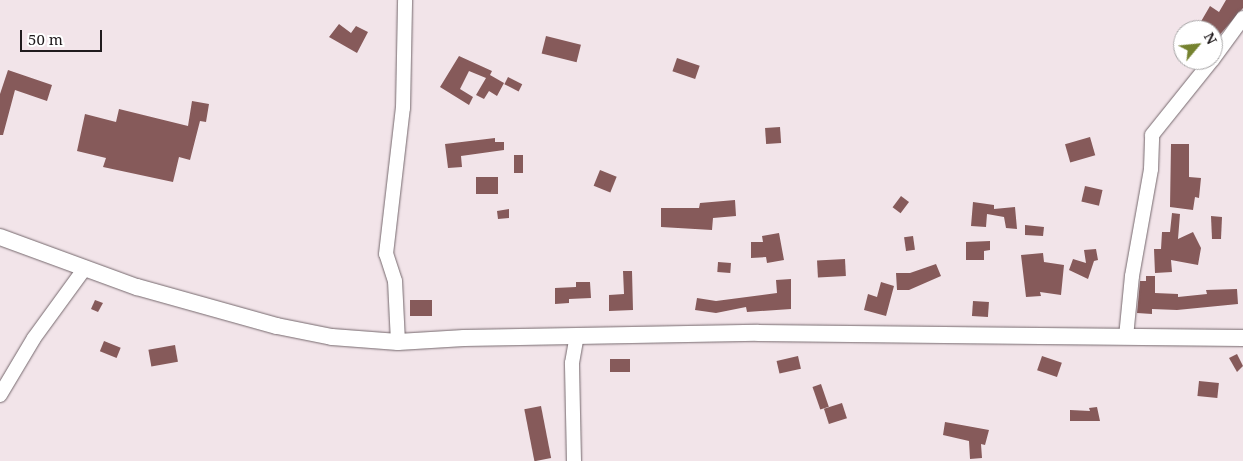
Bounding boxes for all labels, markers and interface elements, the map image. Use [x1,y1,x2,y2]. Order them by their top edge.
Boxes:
scale bar [22,20,105,52]
north arrow [1173,20,1223,70]
text: 50 m [28,29,63,49]
text: N [1200,29,1222,48]

